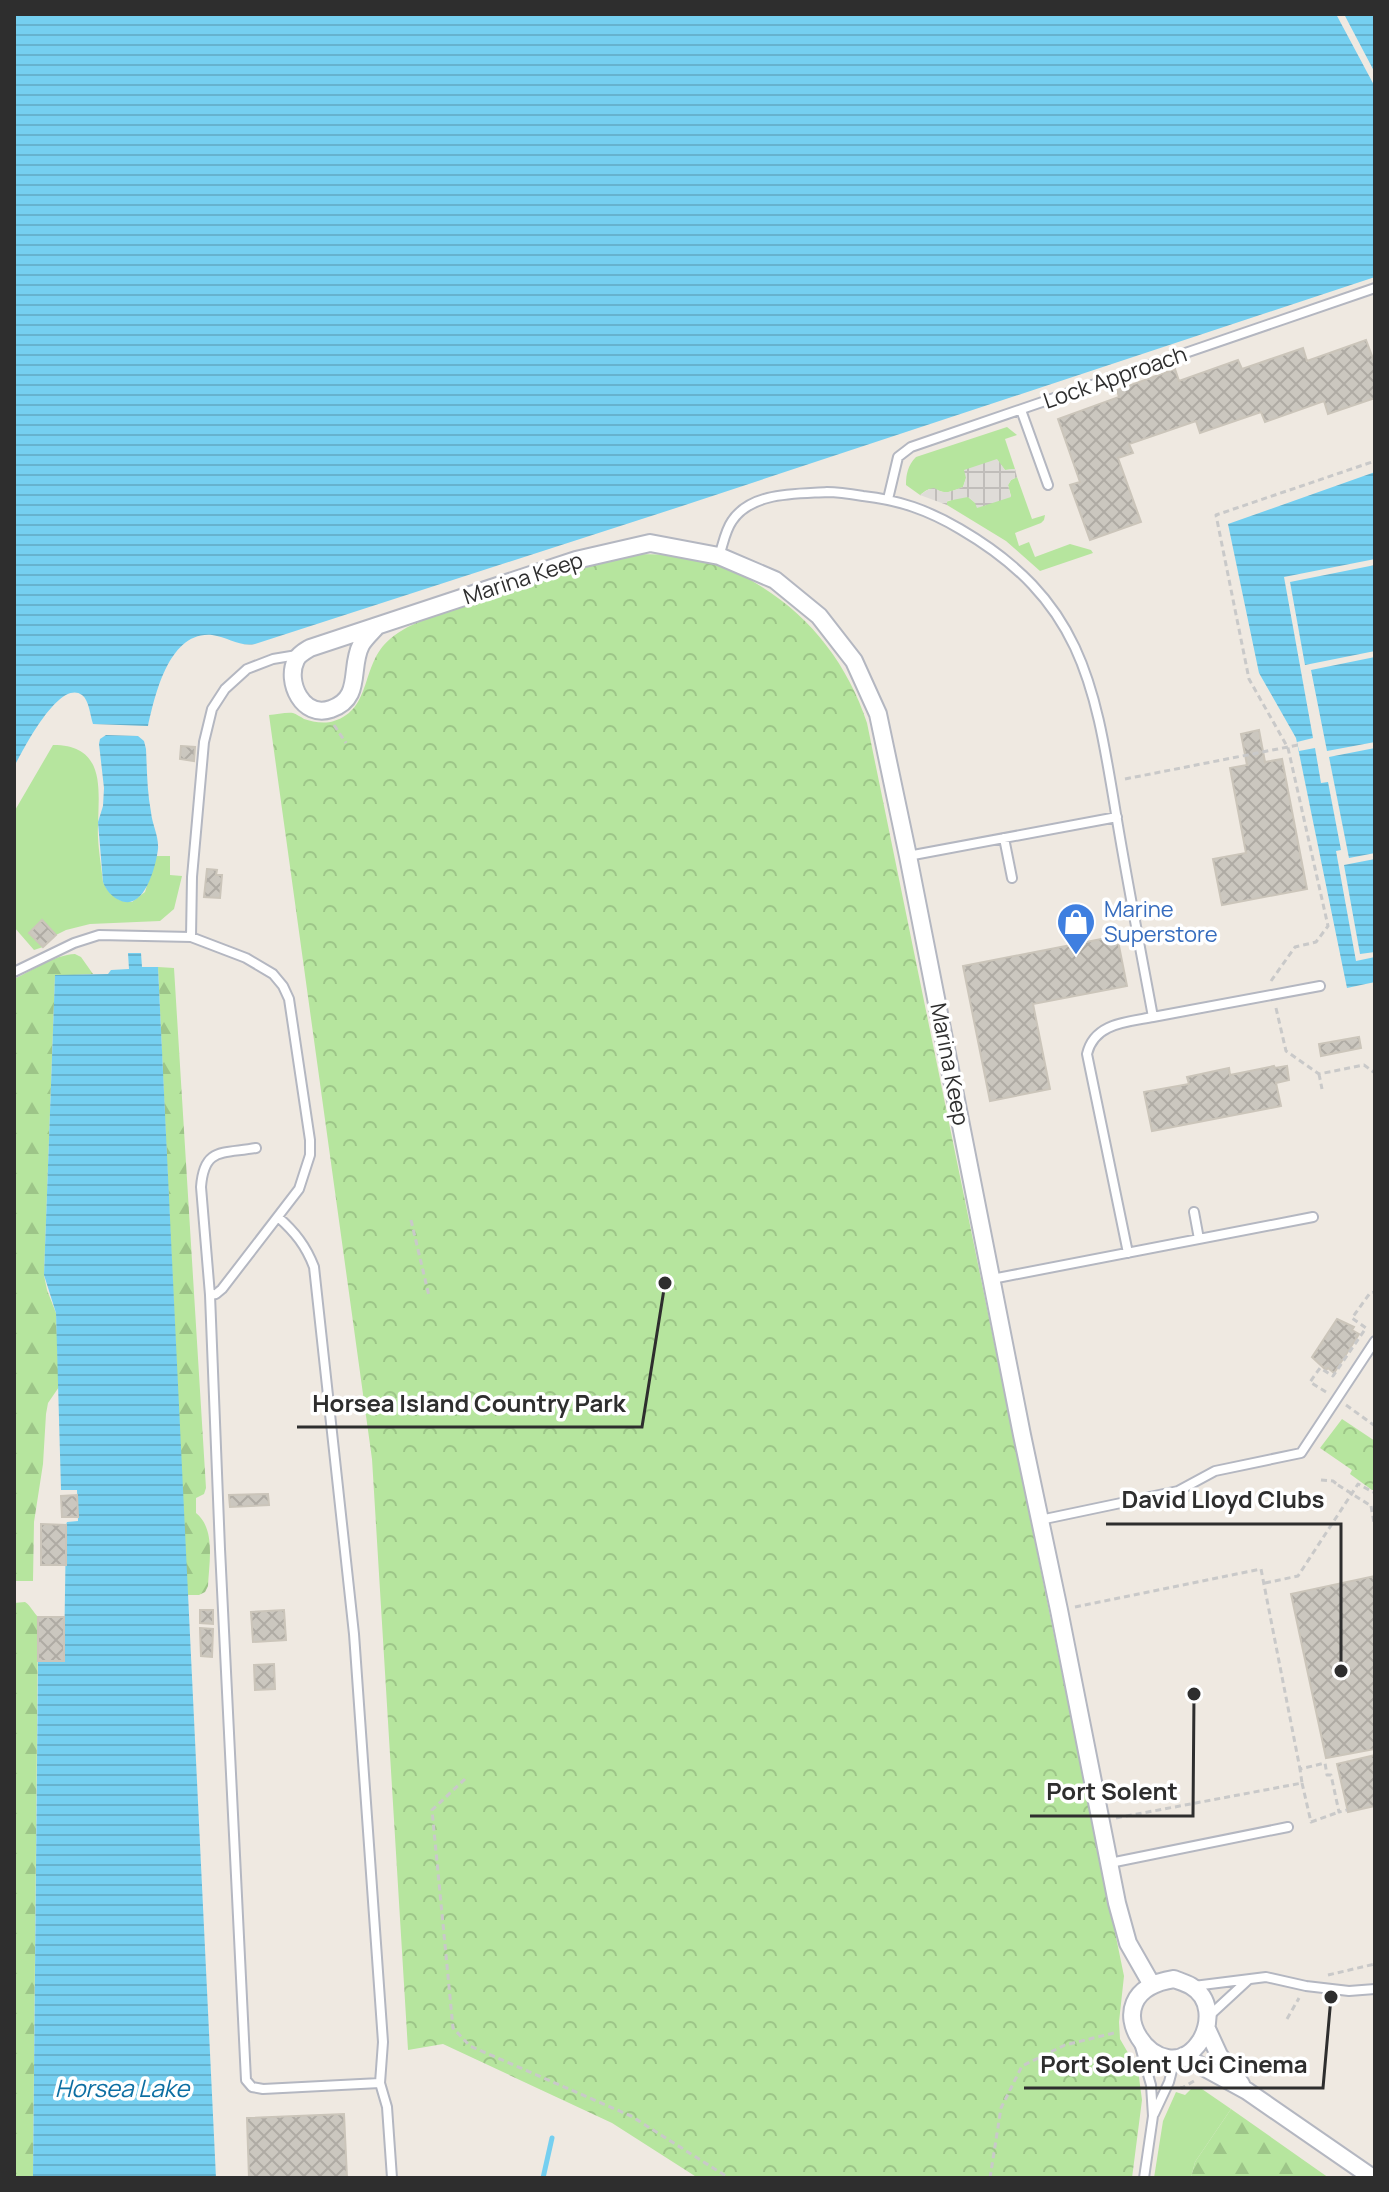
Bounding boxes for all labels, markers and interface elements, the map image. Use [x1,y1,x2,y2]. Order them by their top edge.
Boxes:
street label: Lock Approach [1039,338,1191,416]
street label: Marina Keep [459,545,587,611]
place label: Marine Superstore [1104,894,1218,949]
shop icon: Marine Superstore [1055,901,1097,956]
street label: Marina Keep [923,1000,977,1128]
callout: Horsea Island Country Park [297,1379,642,1427]
text: Horsea Island Country Park [312,1386,627,1419]
callout: David Lloyd Clubs [1106,1476,1341,1524]
text: David Lloyd Clubs [1121,1482,1325,1515]
callout: Port Solent [1030,1768,1193,1816]
text: Port Solent [1046,1774,1178,1807]
callout: Port Solent Uci Cinema [1024,2040,1323,2088]
text: Port Solent Uci Cinema [1040,2047,1308,2080]
water label: Horsea Lake [55,2071,191,2104]

